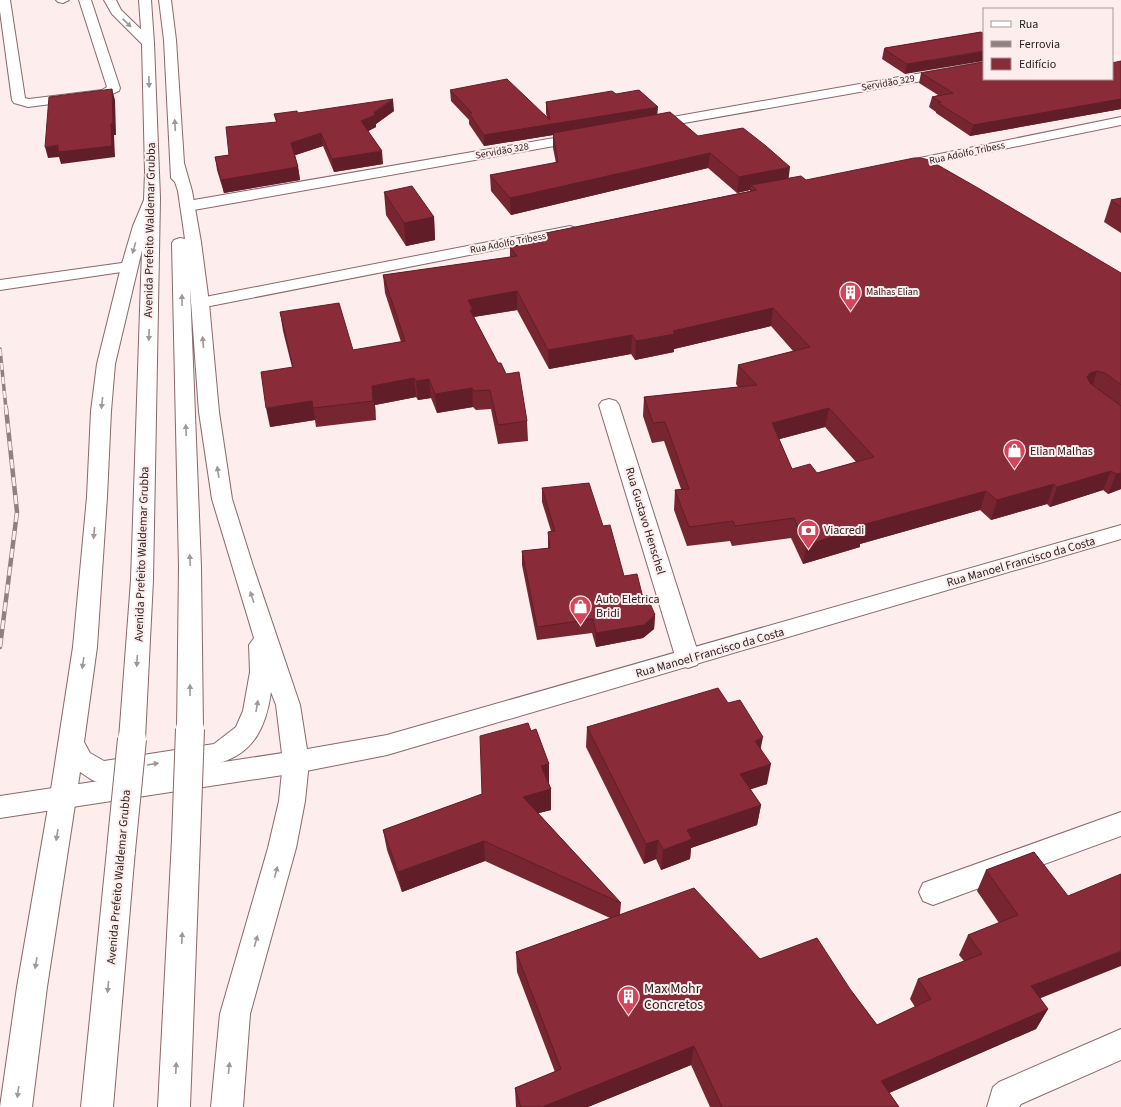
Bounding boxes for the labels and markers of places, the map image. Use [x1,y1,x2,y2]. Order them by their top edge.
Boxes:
building icon: Malhas Elian [837,279,863,312]
place label: Malhas Elian [866,285,918,299]
shop icon: Elian Malhas [1002,438,1028,471]
place label: Elian Malhas [1030,443,1093,460]
bank icon: Viacredi [796,517,822,550]
place label: Viacredi [824,522,864,539]
place label: Auto Eletrica Bridi [596,591,660,622]
shop icon: Auto Eletrica Bridi [567,593,593,626]
place label: Max Mohr Concretos [644,979,703,1015]
building icon: Max Mohr Concretos [615,984,641,1017]

